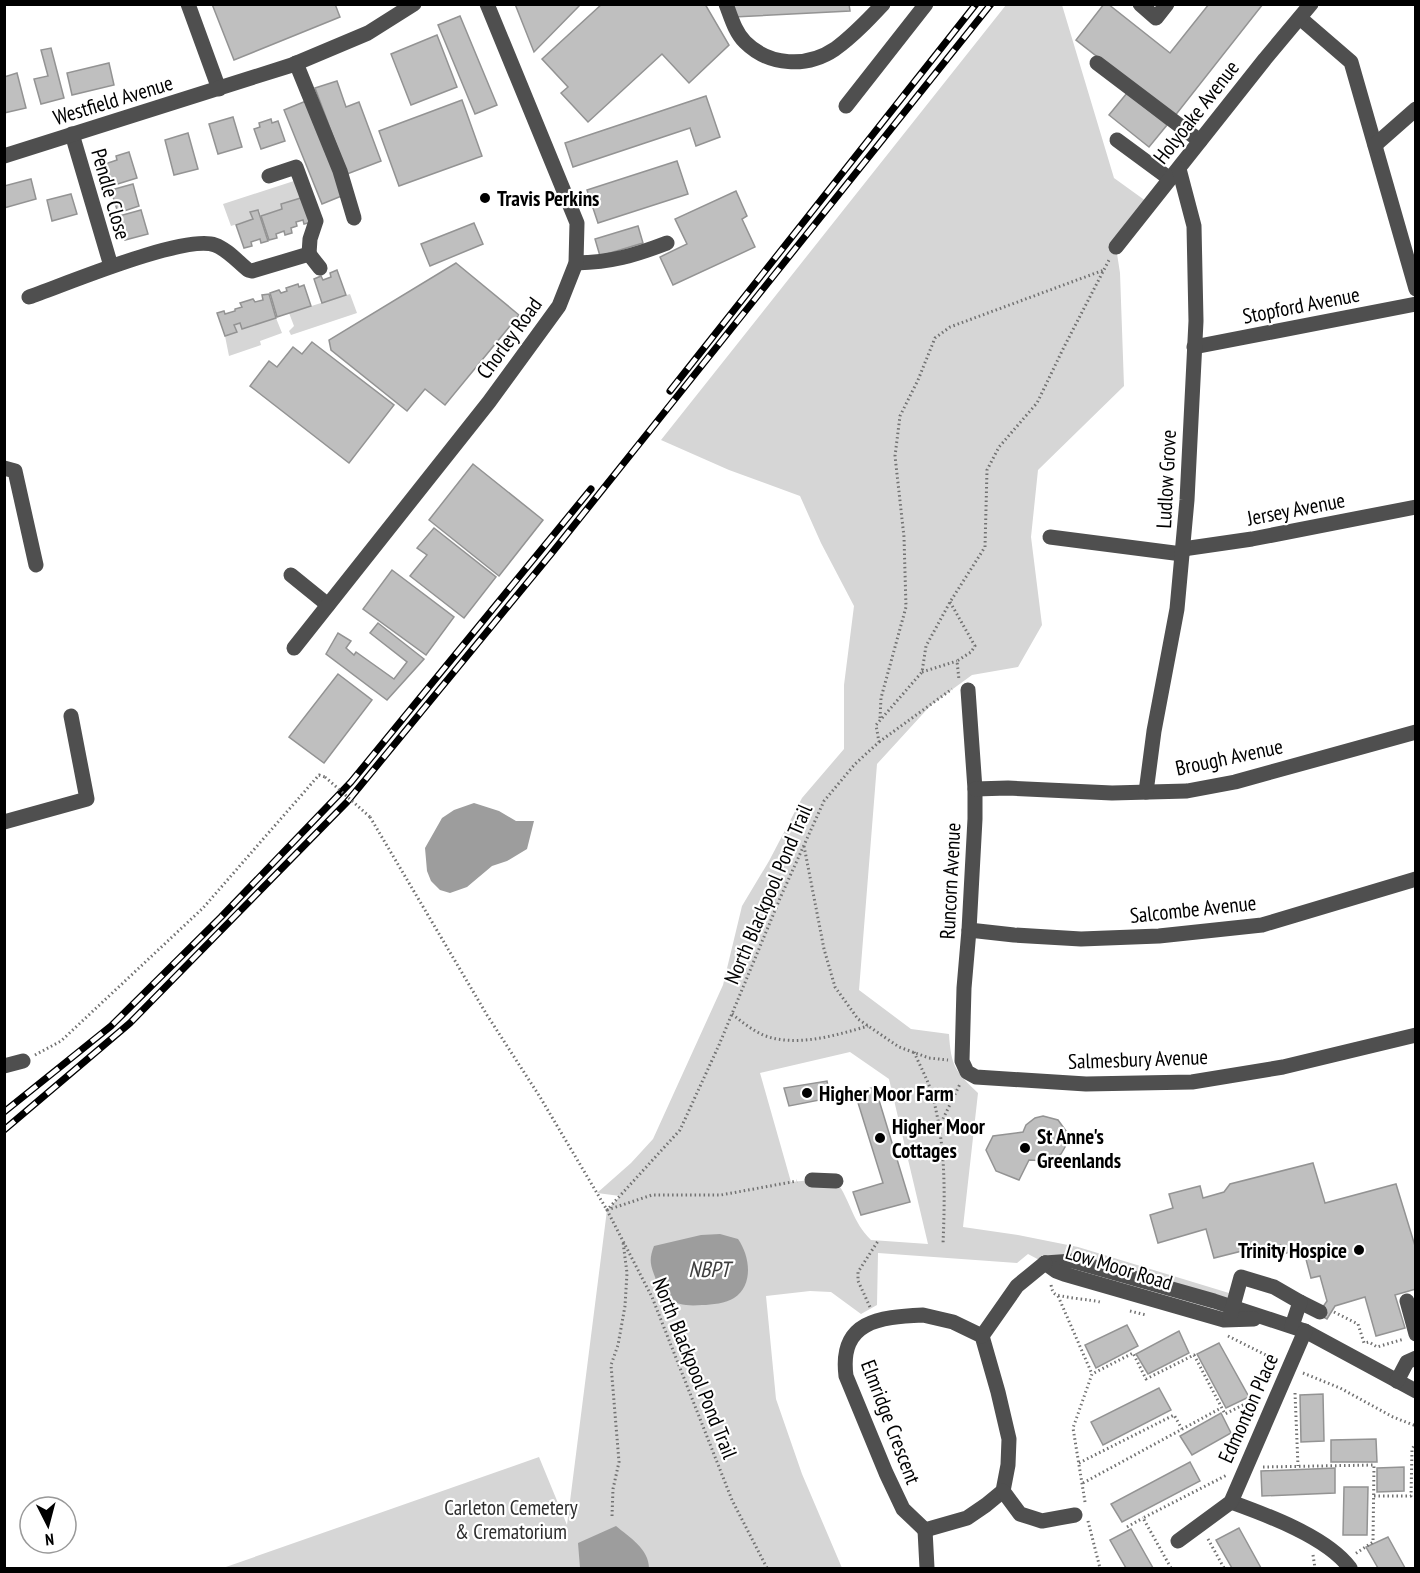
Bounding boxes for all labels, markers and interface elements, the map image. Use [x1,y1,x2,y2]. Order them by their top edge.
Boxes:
street label: Holyoake Avenue [1147,55,1245,169]
street label: Westfield Avenue [50,69,176,131]
street label: Pendle Close [85,145,137,243]
place label: Travis Perkins [497,185,599,212]
marker: Travis Perkins [478,191,492,205]
street label: Stopford Avenue [1240,280,1362,330]
street label: Chorley Road [470,292,548,384]
street label: Ludlow Grove [1150,429,1182,529]
street label: Jersey Avenue [1244,486,1347,532]
street label: Brough Avenue [1173,732,1285,782]
street label: North Blackpool Pond Trail [718,800,818,988]
street label: Runcorn Avenue [933,822,967,940]
street label: Salcombe Avenue [1128,889,1258,929]
street label: Salmesbury Avenue [1068,1043,1208,1075]
place label: Higher Moor Farm [819,1080,954,1107]
marker: Higher Moor Farm [800,1086,814,1100]
place label: Higher Moor Cottages [892,1113,986,1164]
place label: St Anne's Greenlands [1037,1123,1121,1174]
marker: Higher Moor Cottages [873,1131,887,1145]
marker: St Anne's Greenlands [1018,1141,1032,1155]
place label: Trinity Hospice [1238,1237,1347,1264]
street label: Low Moor Road [1062,1238,1176,1296]
marker: Trinity Hospice [1352,1243,1366,1257]
water label: NBPT [688,1255,734,1283]
street label: North Blackpool Pond Trail [646,1274,744,1463]
street label: Edmonton Place [1212,1349,1284,1467]
street label: Elmridge Crescent [855,1356,927,1488]
park label: Carleton Cemetery & Crematorium [444,1494,578,1545]
north arrow [18,1495,78,1555]
text: N [44,1530,55,1550]

